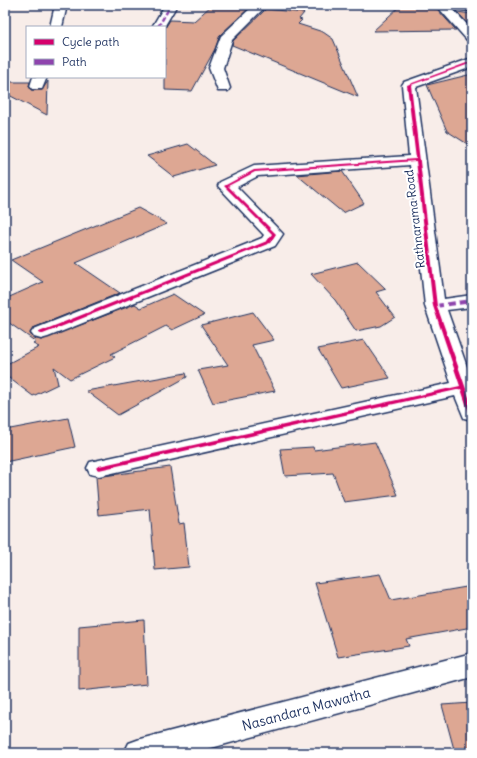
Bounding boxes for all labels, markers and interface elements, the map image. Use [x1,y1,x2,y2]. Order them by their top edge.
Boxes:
legend [26,26,166,78]
text: Cycle path [62,34,119,49]
text: Path [62,54,87,69]
street label: Rathnarama Road [401,169,428,269]
street label: Nasandara Mawatha [240,683,372,735]

